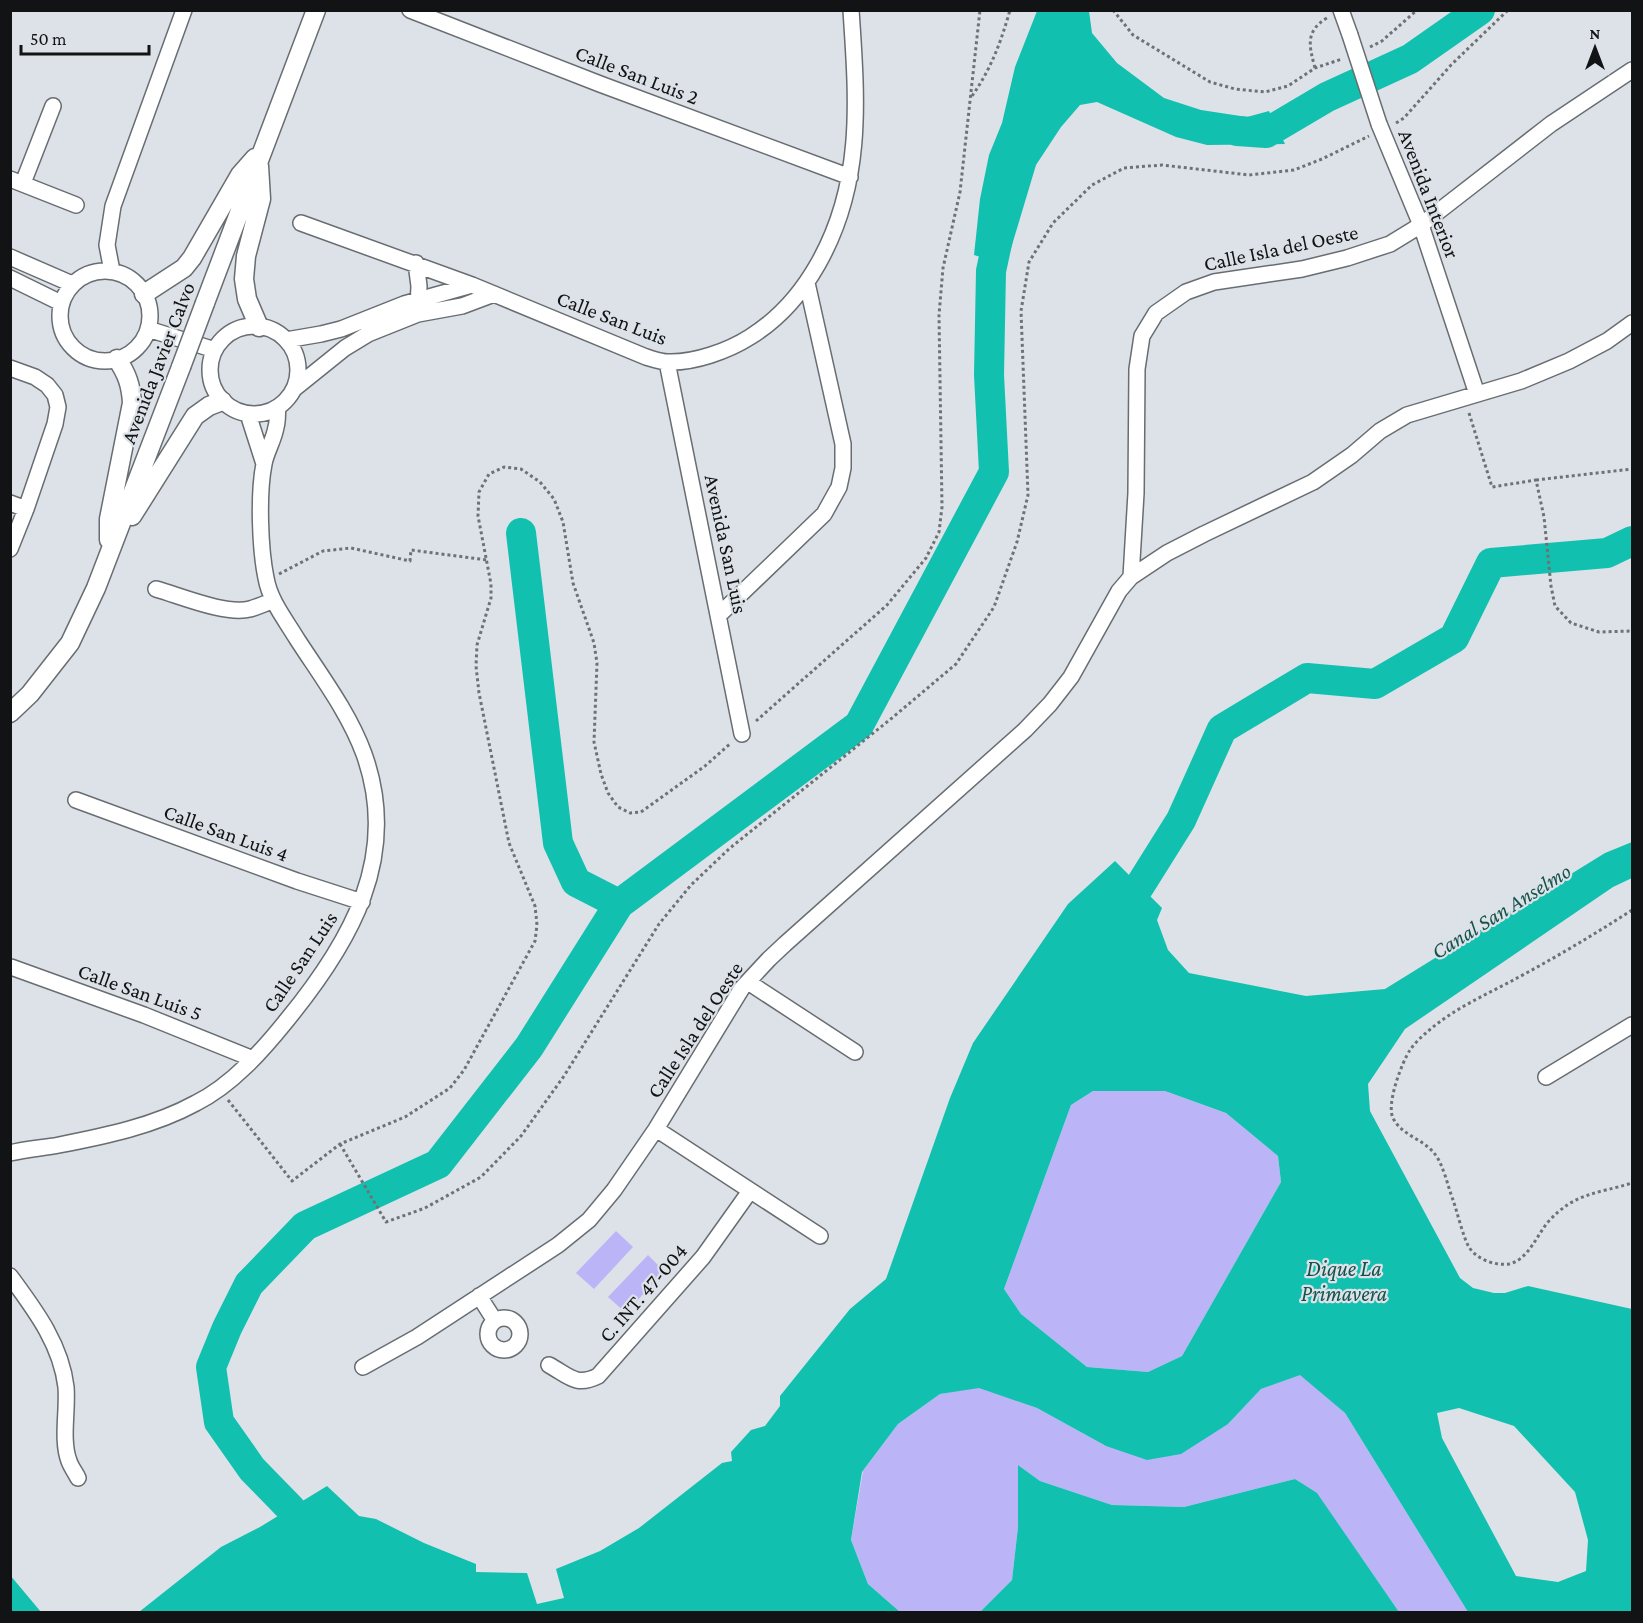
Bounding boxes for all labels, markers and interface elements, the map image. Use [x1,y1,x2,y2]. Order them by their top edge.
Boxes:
scale bar [21,18,148,56]
north arrow [1565,18,1625,78]
text: N [1590,25,1601,42]
text: 50 m [30,29,67,49]
street label: Calle San Luis 2 [572,40,702,110]
street label: Avenida Interior [1393,126,1465,262]
street label: Calle Isla del Oeste [1202,220,1360,276]
street label: Avenida Javier Calvo [116,279,200,447]
street label: Calle San Luis [553,286,671,350]
street label: Avenida San Luis [700,472,752,616]
street label: Calle San Luis 4 [160,799,292,867]
water label: Canal San Anselmo [1427,858,1575,964]
street label: Calle San Luis [258,907,342,1017]
street label: Calle San Luis 5 [75,958,205,1026]
street label: Calle Isla del Oeste [642,958,748,1102]
street label: C. INT. 47-004 [594,1239,692,1347]
water label: Dique La Primavera [1301,1256,1387,1306]

